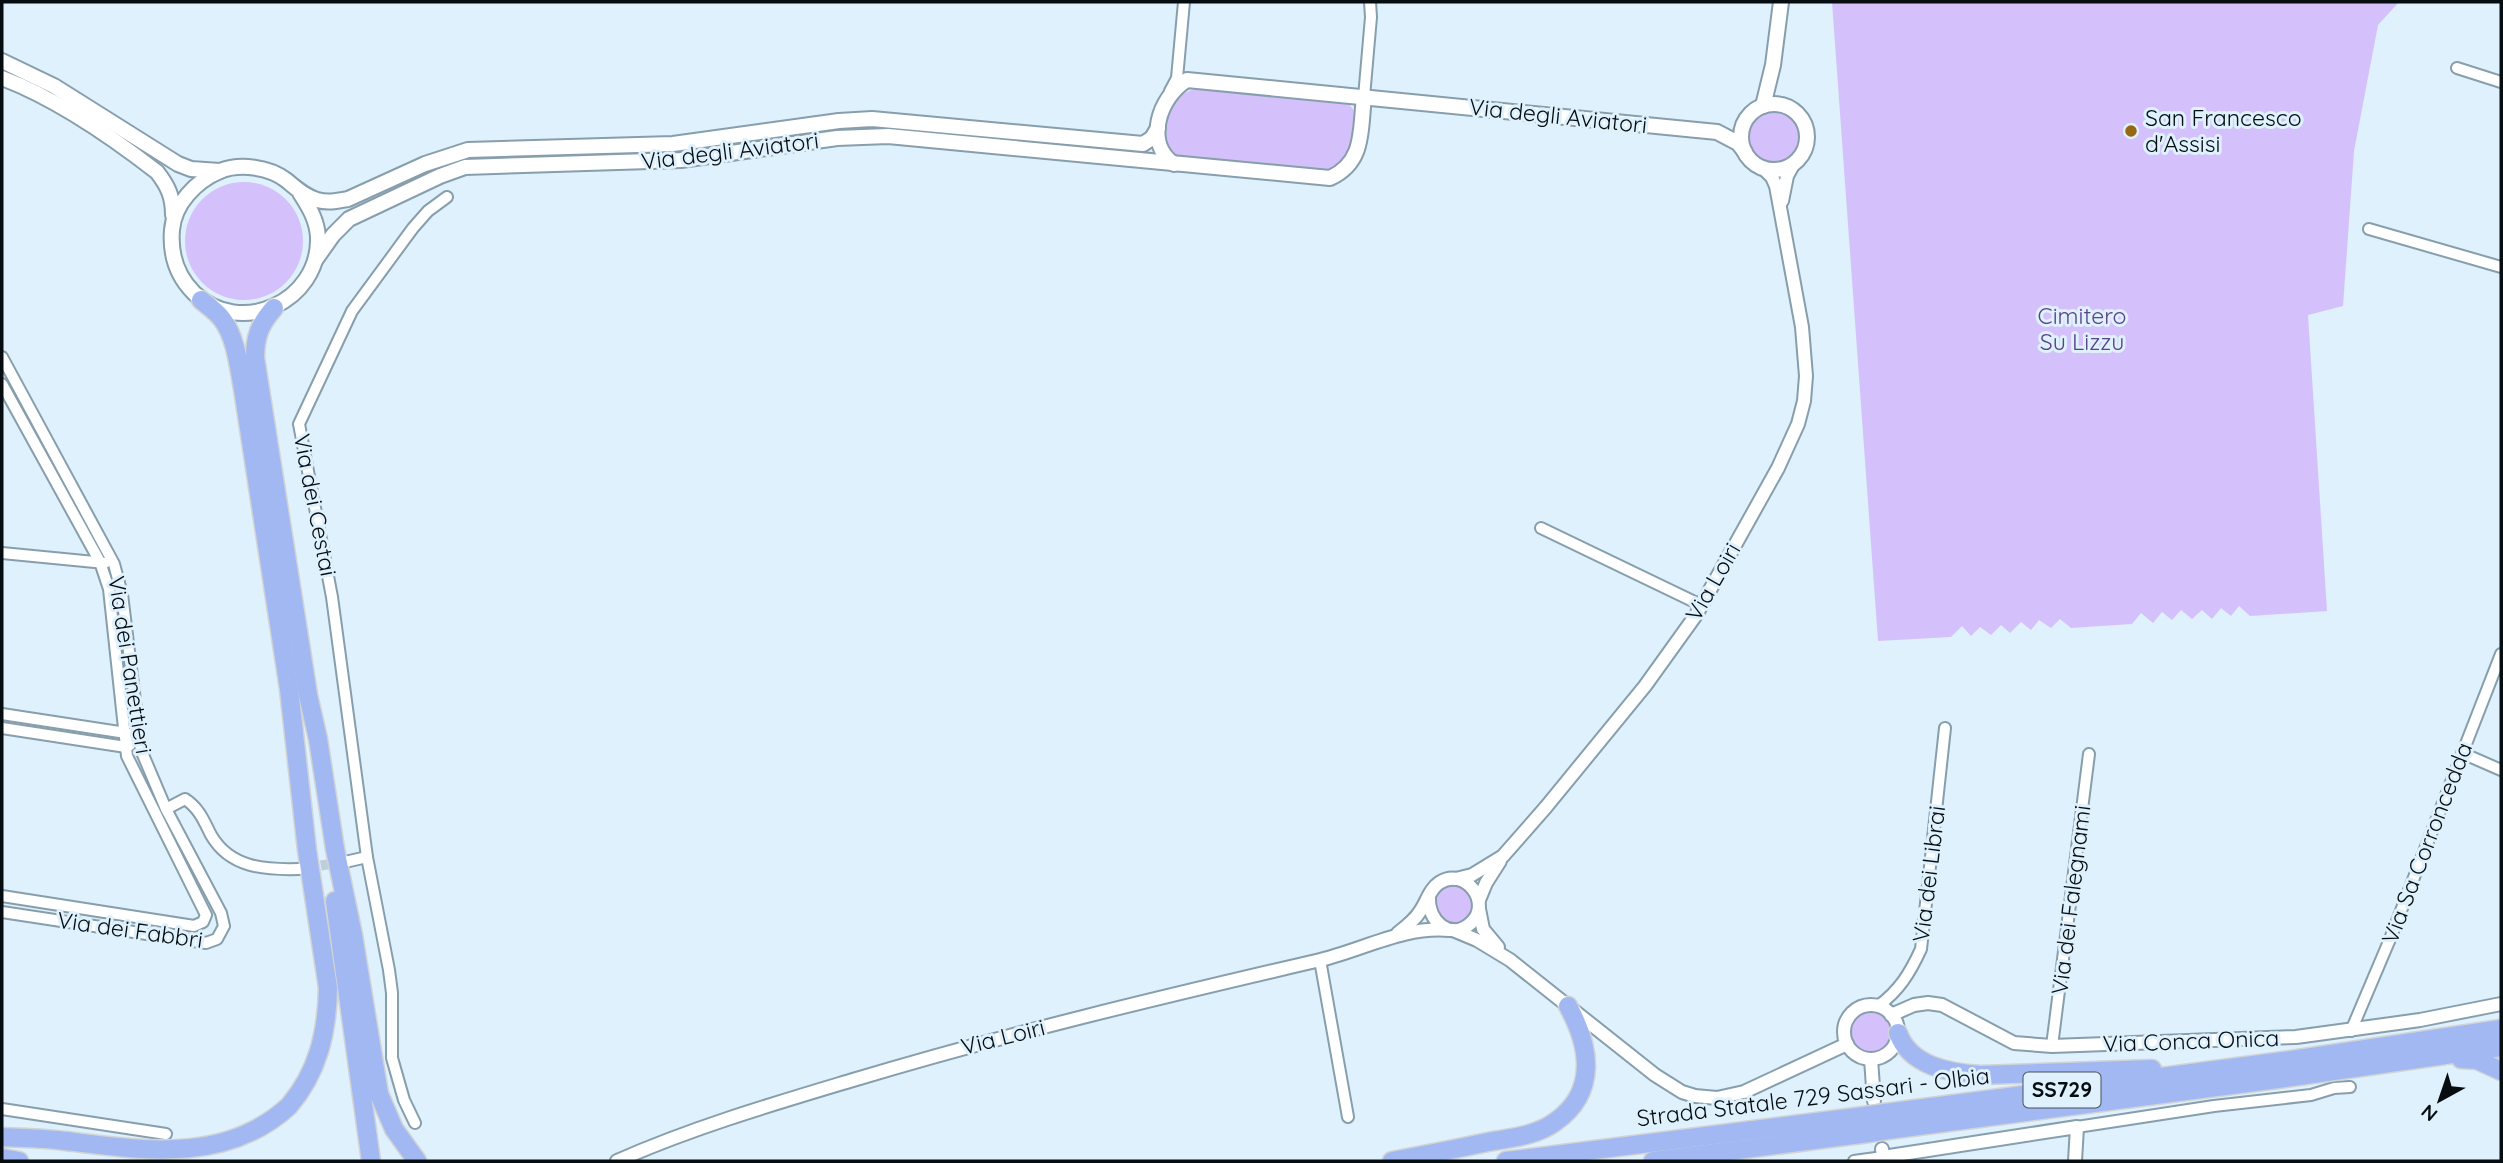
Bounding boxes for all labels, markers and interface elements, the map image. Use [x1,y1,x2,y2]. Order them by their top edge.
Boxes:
street label: Via degli Aviatori [1468,92,1648,139]
place label: San Francesco d'Assisi [2145,103,2302,158]
marker: San Francesco d'Assisi [2123,123,2139,139]
street label: Via degli Aviatori [639,125,820,176]
park label: Cimitero Su Lizzu [2038,301,2126,356]
street label: Via dei Cestai [288,431,343,578]
street label: Via Loiri [1679,538,1746,626]
street label: Via dei Panettieri [102,574,159,756]
street label: Via Sa Corroncedda [2375,738,2478,948]
street label: Via dei Librai [1906,804,1951,944]
street label: Via dei Falegnami [2045,804,2097,996]
street label: Via dei Fabbri [55,905,205,954]
street label: Via Loiri [958,1012,1048,1061]
street label: Via Conca Onica [2102,1023,2280,1058]
street label: Strada Statale 729 Sassari - Olbia [1635,1060,1991,1133]
north arrow [2405,1065,2475,1135]
road number: SS729 [2024,1072,2100,1108]
text: N [2416,1099,2442,1127]

